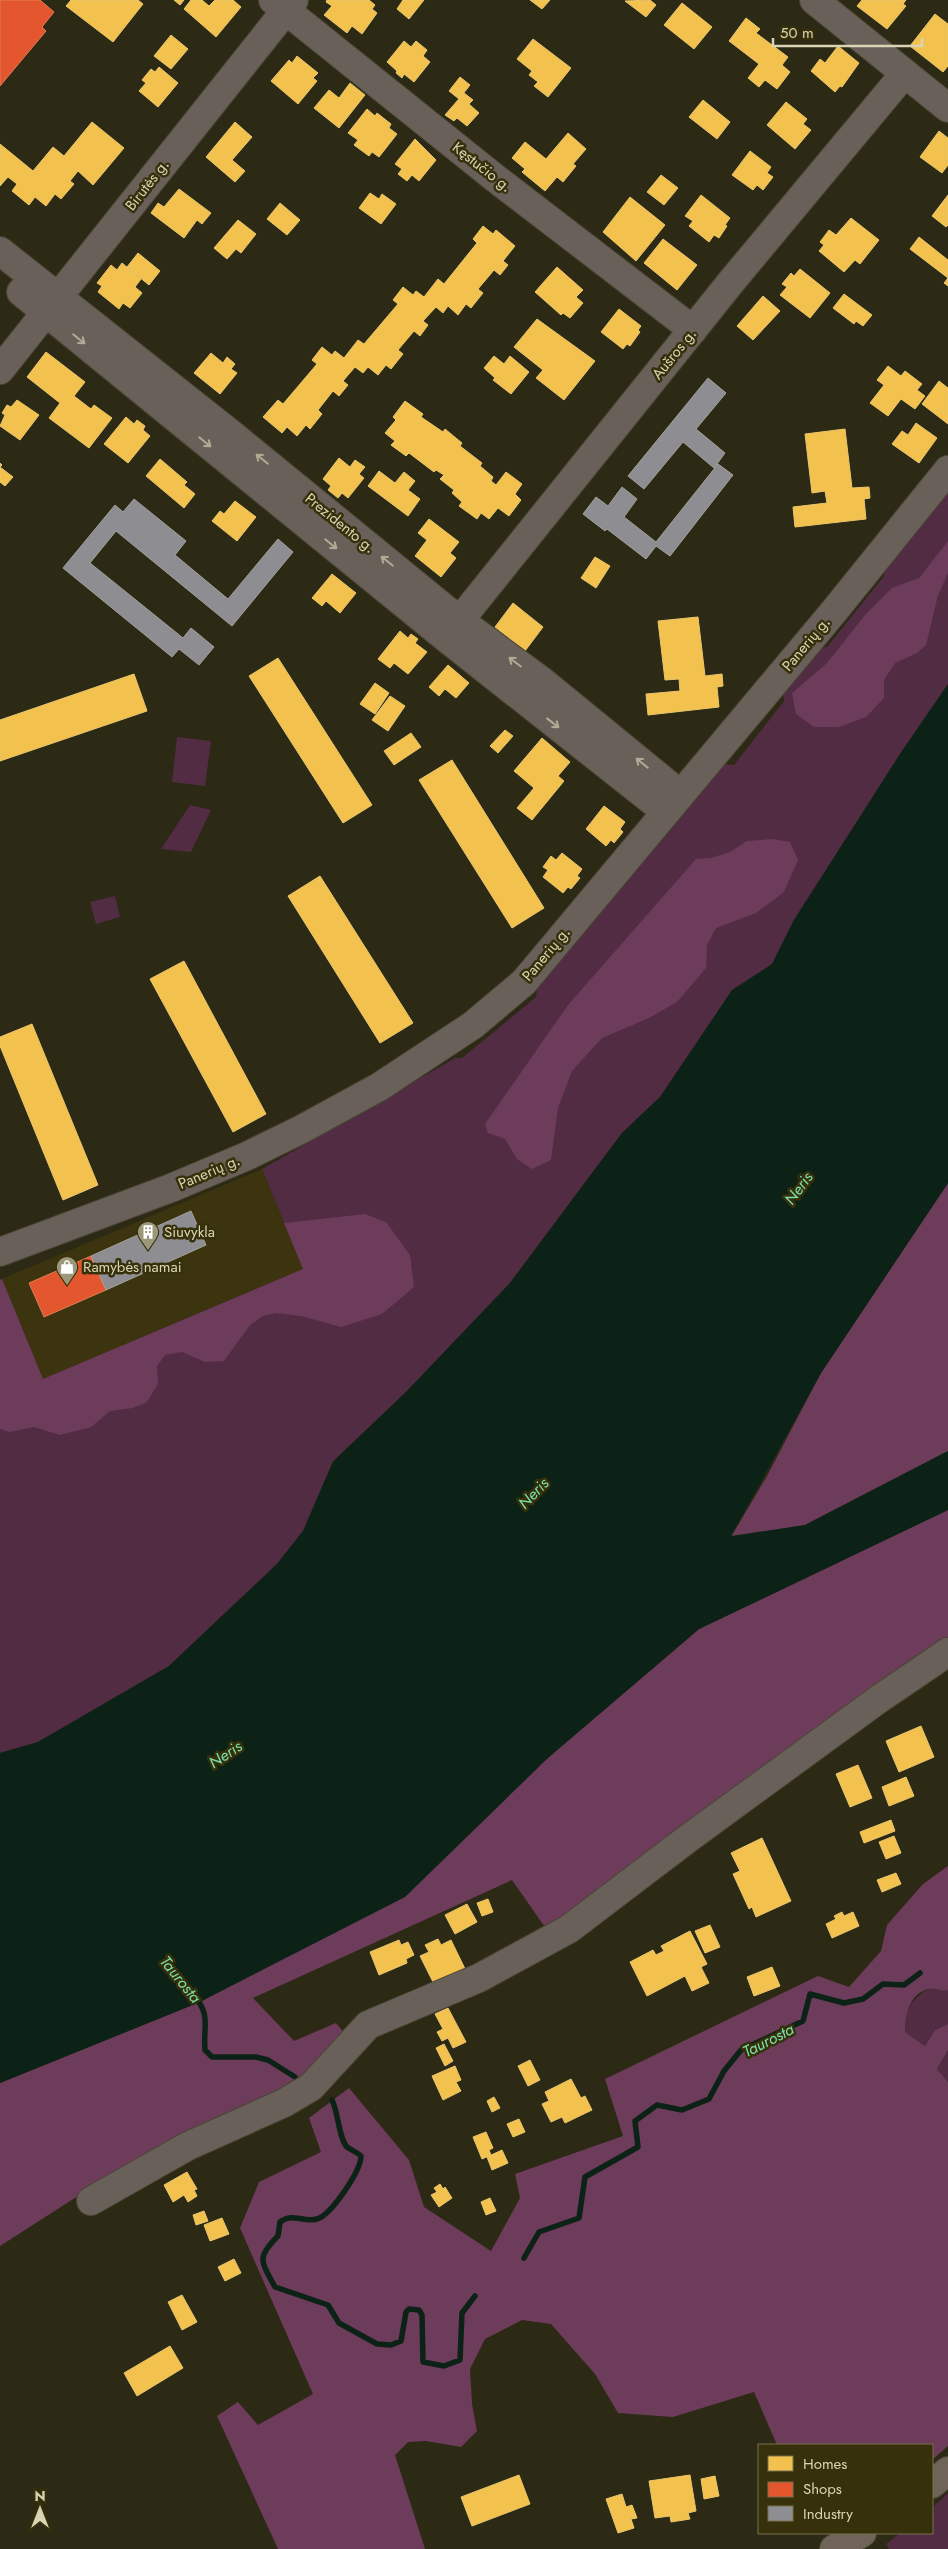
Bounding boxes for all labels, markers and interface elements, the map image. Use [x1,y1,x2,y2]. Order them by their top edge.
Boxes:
scale bar [773,15,922,47]
text: 50 m [780,22,814,44]
street label: Kęstučio g. [448,137,516,197]
street label: Birutės g. [120,155,174,215]
street label: Aušros g. [646,324,702,384]
one-way arrow [72,334,85,345]
one-way arrow [198,436,211,447]
one-way arrow [255,453,268,464]
street label: Prezidento g. [300,488,380,558]
one-way arrow [324,539,337,550]
one-way arrow [381,556,394,567]
street label: Panerių g. [777,612,835,676]
one-way arrow [509,656,522,667]
one-way arrow [546,717,559,728]
one-way arrow [636,758,649,769]
street label: Panerių g. [517,922,575,986]
street label: Panerių g. [175,1149,243,1195]
water label: Neris [779,1167,819,1209]
building icon: Siuvykla [136,1220,160,1251]
place label: Siuvykla [164,1221,215,1243]
shop icon: Ramybės namai [55,1255,79,1286]
place label: Ramybės namai [83,1256,182,1278]
water label: Neris [513,1472,555,1514]
water label: Neris [204,1734,247,1774]
water label: Taurosta [154,1951,207,2008]
water label: Taurosta [738,2018,798,2063]
legend [758,2444,933,2534]
text: Homes [803,2453,847,2475]
text: Shops [803,2478,842,2500]
north arrow [15,2484,65,2534]
text: N [34,2486,46,2506]
text: Industry [803,2503,853,2525]

